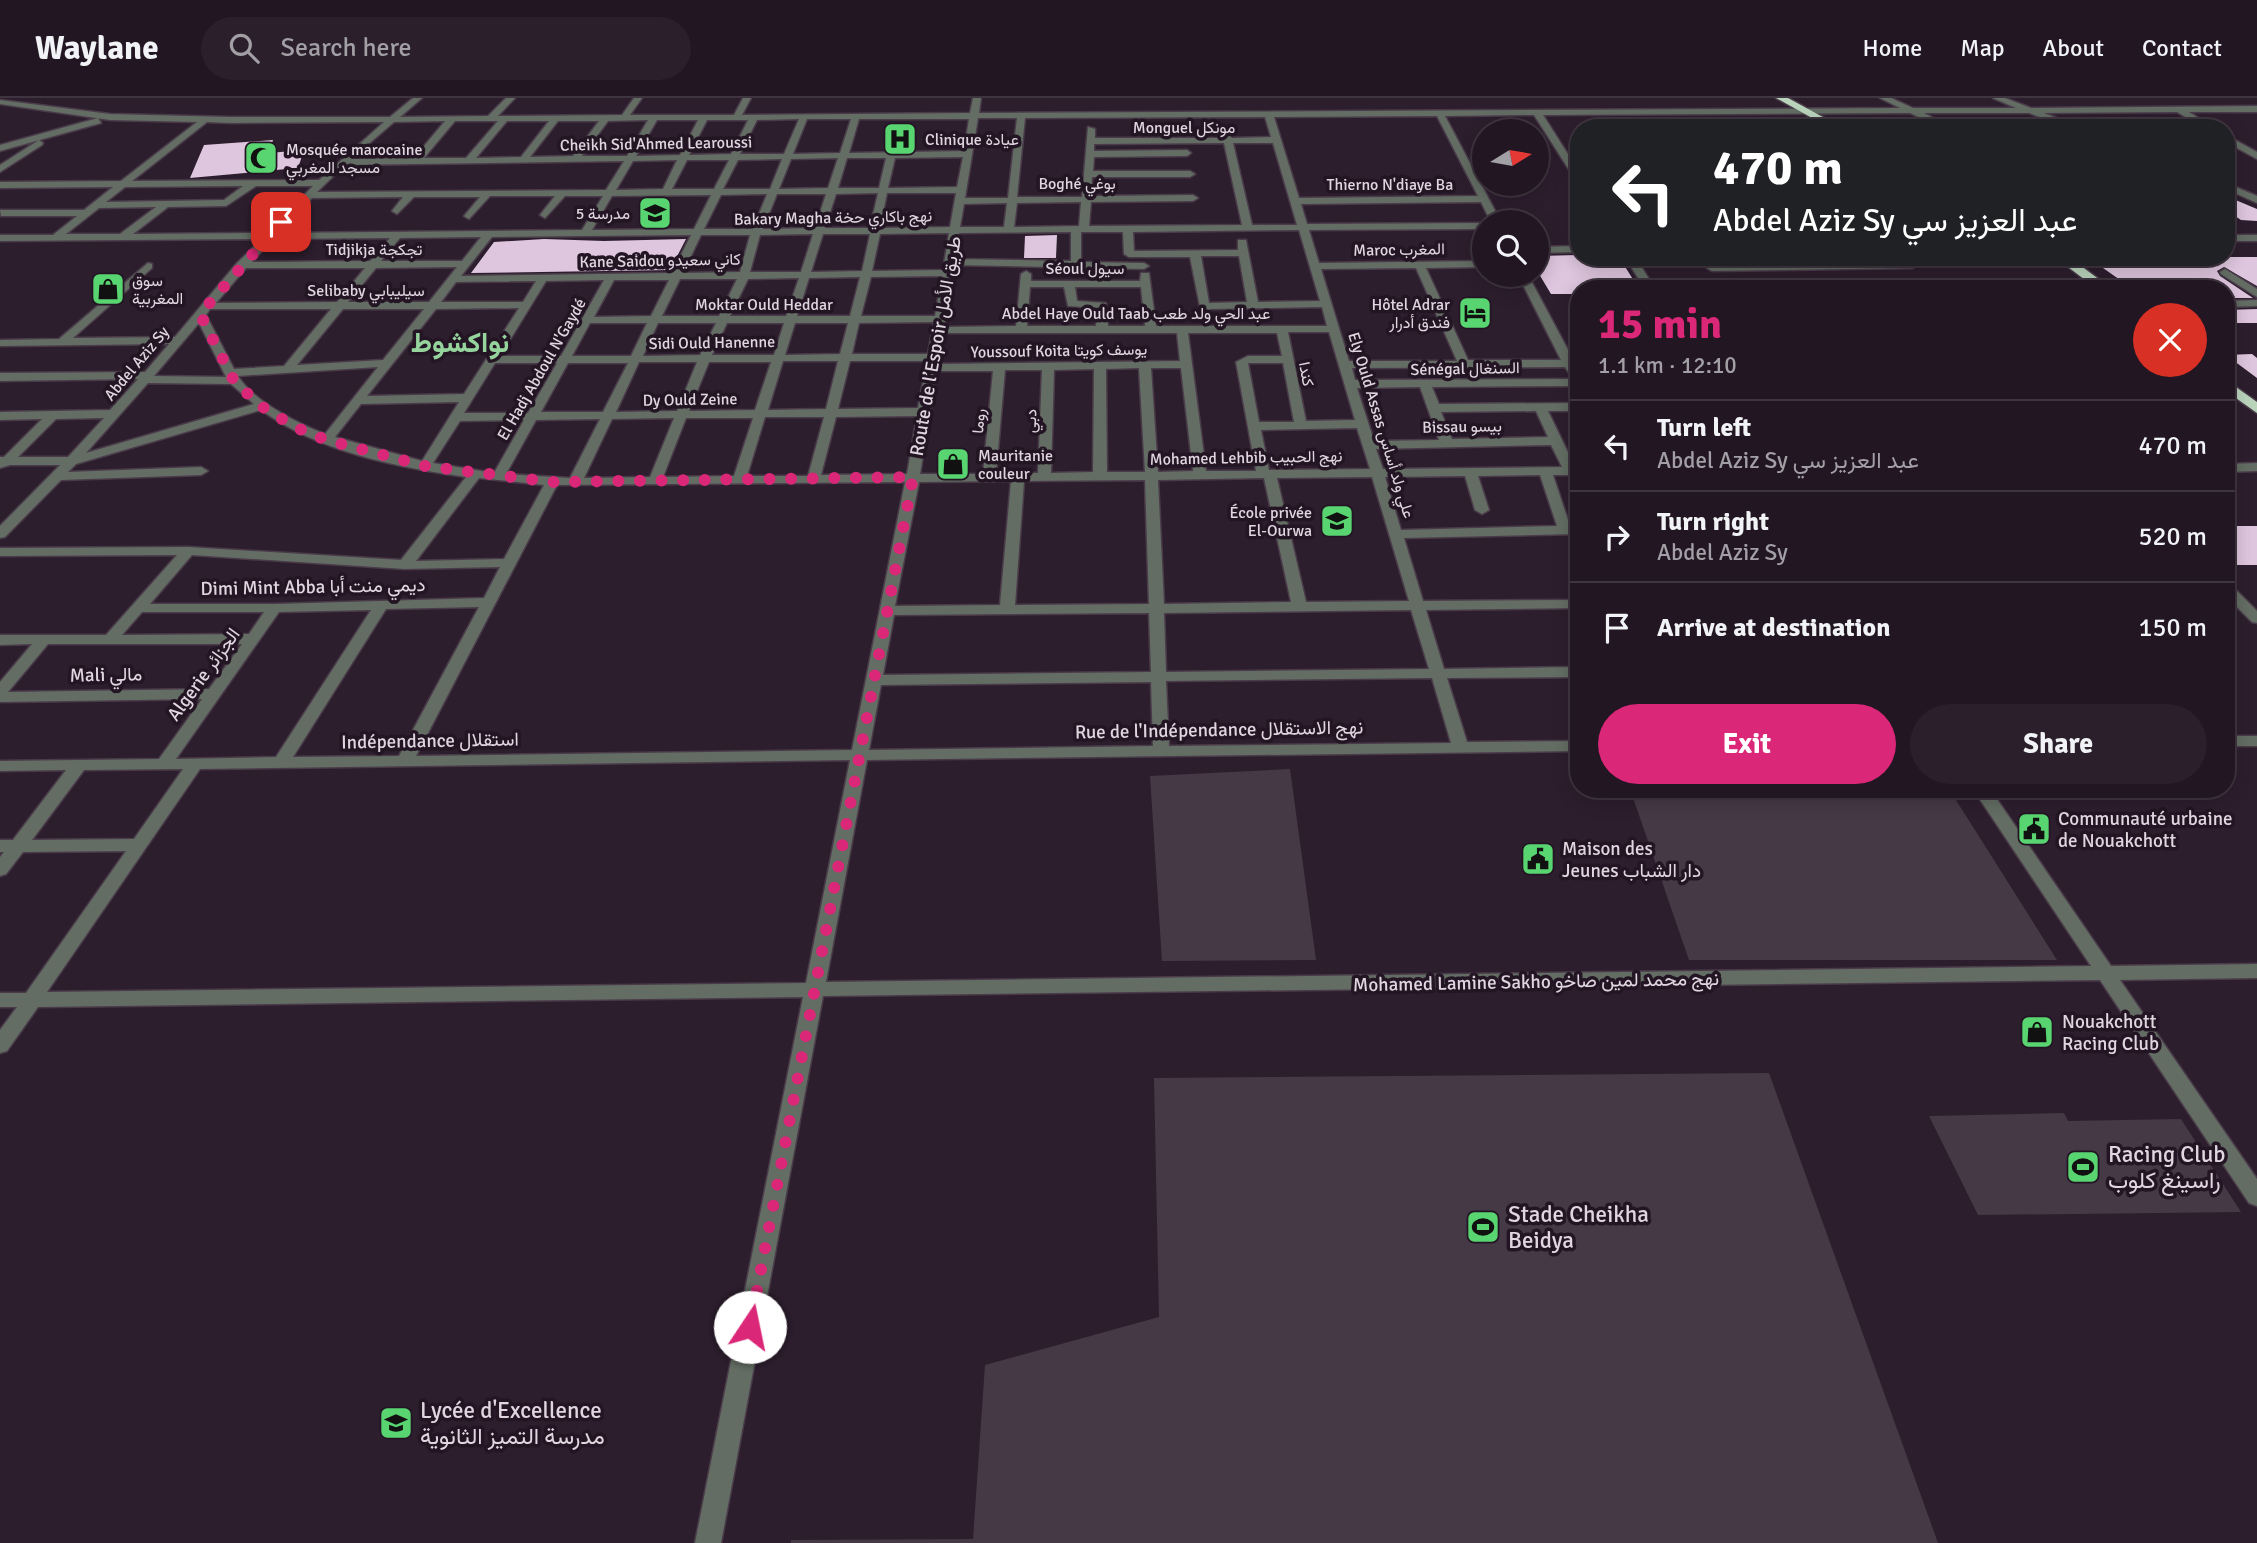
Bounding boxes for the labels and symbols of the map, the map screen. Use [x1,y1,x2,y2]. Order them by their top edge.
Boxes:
street label: Monguel مونكل [1133,118,1235,138]
north arrow [1472,119,1549,196]
hospital icon: Clinique عيادة [881,120,919,158]
place label: Clinique عيادة [925,130,1019,150]
street label: Cheikh Sid'Ahmed Learoussi [560,132,752,156]
mosque icon: Mosquée marocaine مسجد المغربي [242,139,280,177]
place label: Mosquée marocaine مسجد المغربي [286,140,422,181]
street label: Boghé بوغي [1038,174,1116,197]
street label: Thierno N'diaye Ba [1327,175,1453,195]
pin [251,192,311,252]
school or university icon: مدرسة 5 [636,194,674,232]
place label: مدرسة 5 [576,204,630,224]
street label: Bakary Magha نهج باكاري حخة [734,206,932,233]
street label: Route de l’Espoir طريق الأمل [905,234,967,458]
street label: Maroc المغرب [1353,239,1445,261]
street label: Tidjikja تجكجة [326,240,422,260]
street label: Kane Saidou كاني سعيدو [579,250,741,275]
street label: Séoul سيول [1046,259,1124,279]
shop icon: سوق المغربية [89,270,127,308]
place label: سوق المغربية [132,271,183,309]
street label: Selibaby سيليبابي [307,281,425,304]
hotel icon: Hôtel Adrar فندق أدرار [1456,294,1494,332]
street label: El Hadj Abdoul N'Gaydé [493,295,591,444]
street label: Moktar Ould Heddar [695,295,833,315]
place label: Hôtel Adrar فندق أدرار [1371,295,1450,333]
street label: Abdel Haye Ould Taab عبد الحي ولد طعب [1002,304,1270,327]
street label: Abdel Aziz Sy [100,322,174,405]
district label: نواكشوط [411,326,509,360]
street label: Ely Ould Assas علي ولد أساس [1340,330,1419,522]
street label: Sidi Ould Hanenne [649,332,775,354]
street label: Youssouf Koita يوسف كويتا [970,339,1148,363]
street label: Sénégal السنغال [1410,358,1520,380]
street label: كندا [1294,360,1318,388]
street label: Dy Ould Zeine [642,389,738,411]
street label: روما [968,408,990,434]
street label: دبي [1021,409,1044,434]
street label: Bissau بيسو [1422,416,1502,438]
shop icon: Mauritanie couleur [934,445,972,483]
place label: Mauritanie couleur [978,446,1053,484]
street label: Mohamed Lehbib نهج الحبيب [1149,446,1343,471]
school or university icon: École privée El-Ourwa [1318,502,1356,540]
place label: École privée El-Ourwa [1229,503,1312,541]
street label: Dimi Mint Abba ديمي منت أبا [200,573,426,604]
street label: Algerie الجزائر [162,623,246,726]
street label: Mali مالي [69,662,143,691]
street label: Rue de l'Indépendance نهج الاستقلال [1075,715,1363,746]
street label: Indépendance استقلال [341,727,519,755]
place label: Communauté urbaine de Nouakchott [2058,807,2233,853]
public building icon: Communauté urbaine de Nouakchott [2015,810,2053,848]
place label: Maison des Jeunes دار الشباب [1562,837,1701,883]
public building icon: Maison des Jeunes دار الشباب [1519,840,1557,878]
street label: Mohamed Lamine Sakho نهج محمد لمين صاخو [1353,967,1719,998]
place label: Nouakchott Racing Club [2062,1010,2159,1056]
shop icon: Nouakchott Racing Club [2018,1013,2056,1051]
place label: Racing Club راسينغ كلوب [2108,1140,2225,1196]
sports icon: Racing Club راسينغ كلوب [2064,1148,2102,1186]
place label: Stade Cheikha Beidya [1508,1200,1649,1255]
sports icon: Stade Cheikha Beidya [1464,1208,1502,1246]
position arrow [713,1290,787,1364]
place label: Lycée d'Excellence مدرسة التميز الثانوية [420,1396,605,1451]
school or university icon: Lycée d'Excellence مدرسة التميز الثانوية [377,1404,415,1442]

